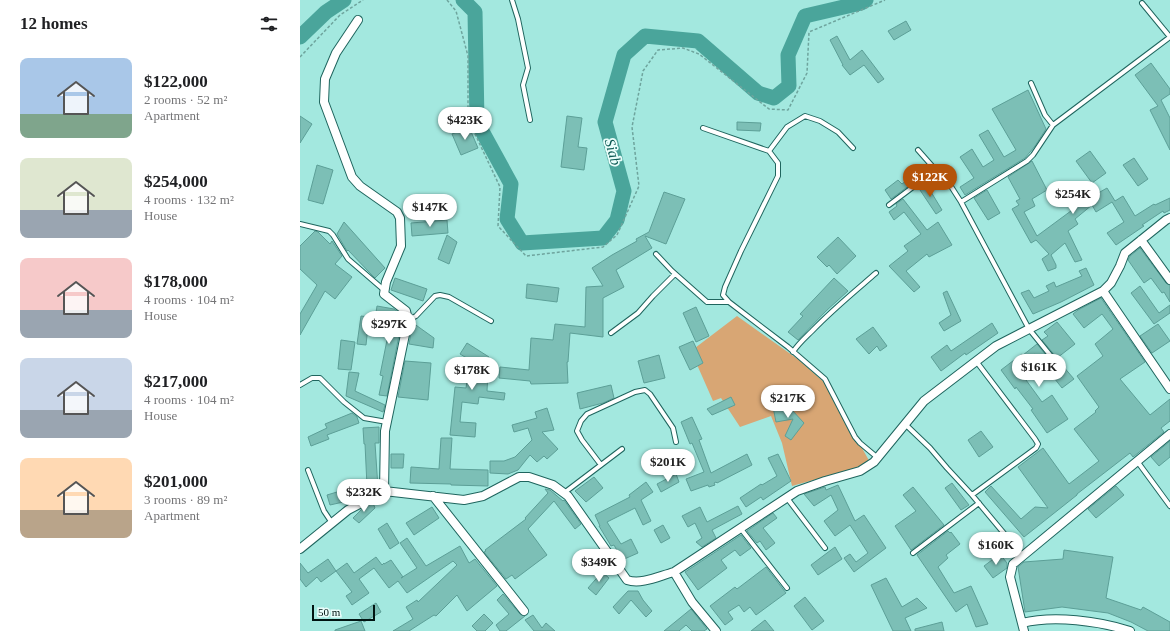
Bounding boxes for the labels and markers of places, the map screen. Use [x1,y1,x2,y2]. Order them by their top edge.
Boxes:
pin: $423K [437,107,493,141]
pin: $122K [902,164,958,198]
pin: $254K [1045,181,1101,215]
pin: $147K [402,194,458,228]
pin: $297K [361,311,417,345]
pin: $161K [1011,354,1067,388]
pin: $178K [444,357,500,391]
pin: $217K [760,385,816,419]
pin: $201K [640,449,696,483]
pin: $232K [336,479,392,513]
pin: $160K [968,532,1024,566]
pin: $349K [571,549,627,583]

